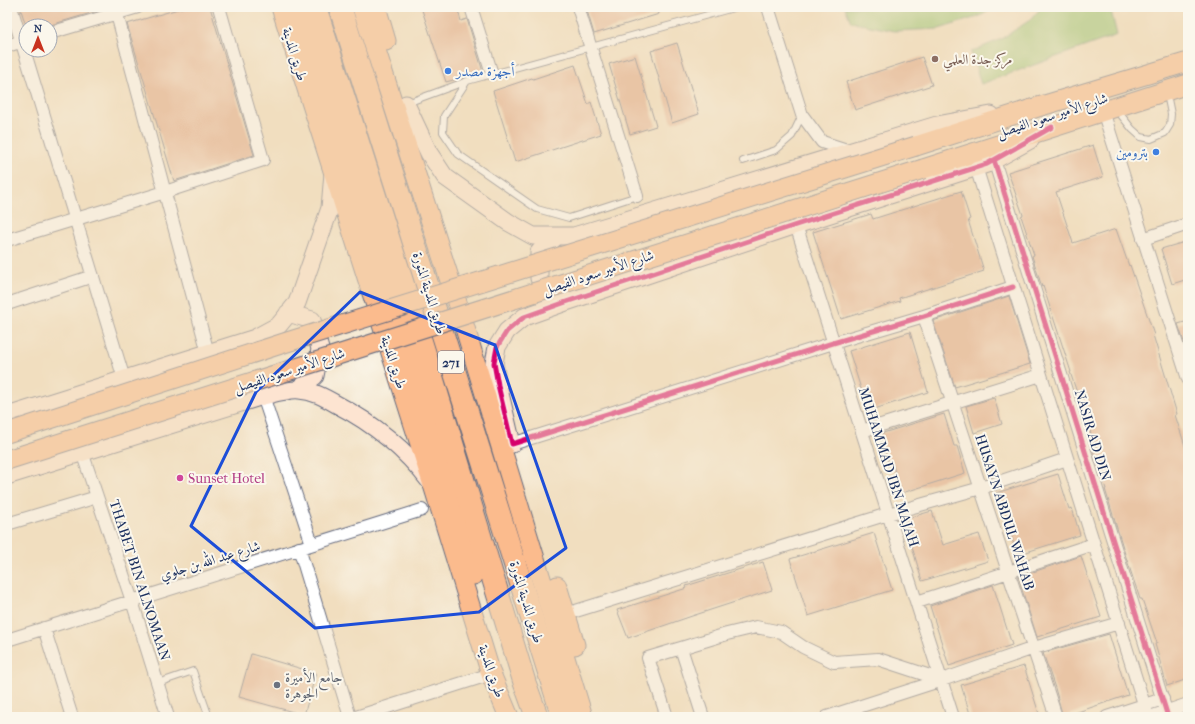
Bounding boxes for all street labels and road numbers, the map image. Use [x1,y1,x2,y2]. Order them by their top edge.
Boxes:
street label: طريق المدينة [278,25,311,83]
street label: شارع الأمير سعود الفيصل [994,88,1111,144]
street label: شارع الأمير سعود الفيصل [540,245,657,301]
street label: طريق المدينة المنورة [409,250,450,336]
street label: طريق المدينة [377,333,410,391]
street label: شارع الأمير سعود الفيصل [231,343,348,399]
road number: 271 [438,351,464,373]
street label: MUHAMMAD IBN MAJAH [855,385,922,549]
street label: NASIR AD DIN [1071,387,1115,483]
street label: HUSAYN ABDUL WAHAB [971,432,1038,592]
street label: THABET BIN ALNOMAAN [105,498,174,663]
street label: شارع عبد الله بن جلوي [157,534,263,587]
street label: طريق المدينة المنورة [506,559,547,645]
street label: طريق المدينة [475,642,509,700]

